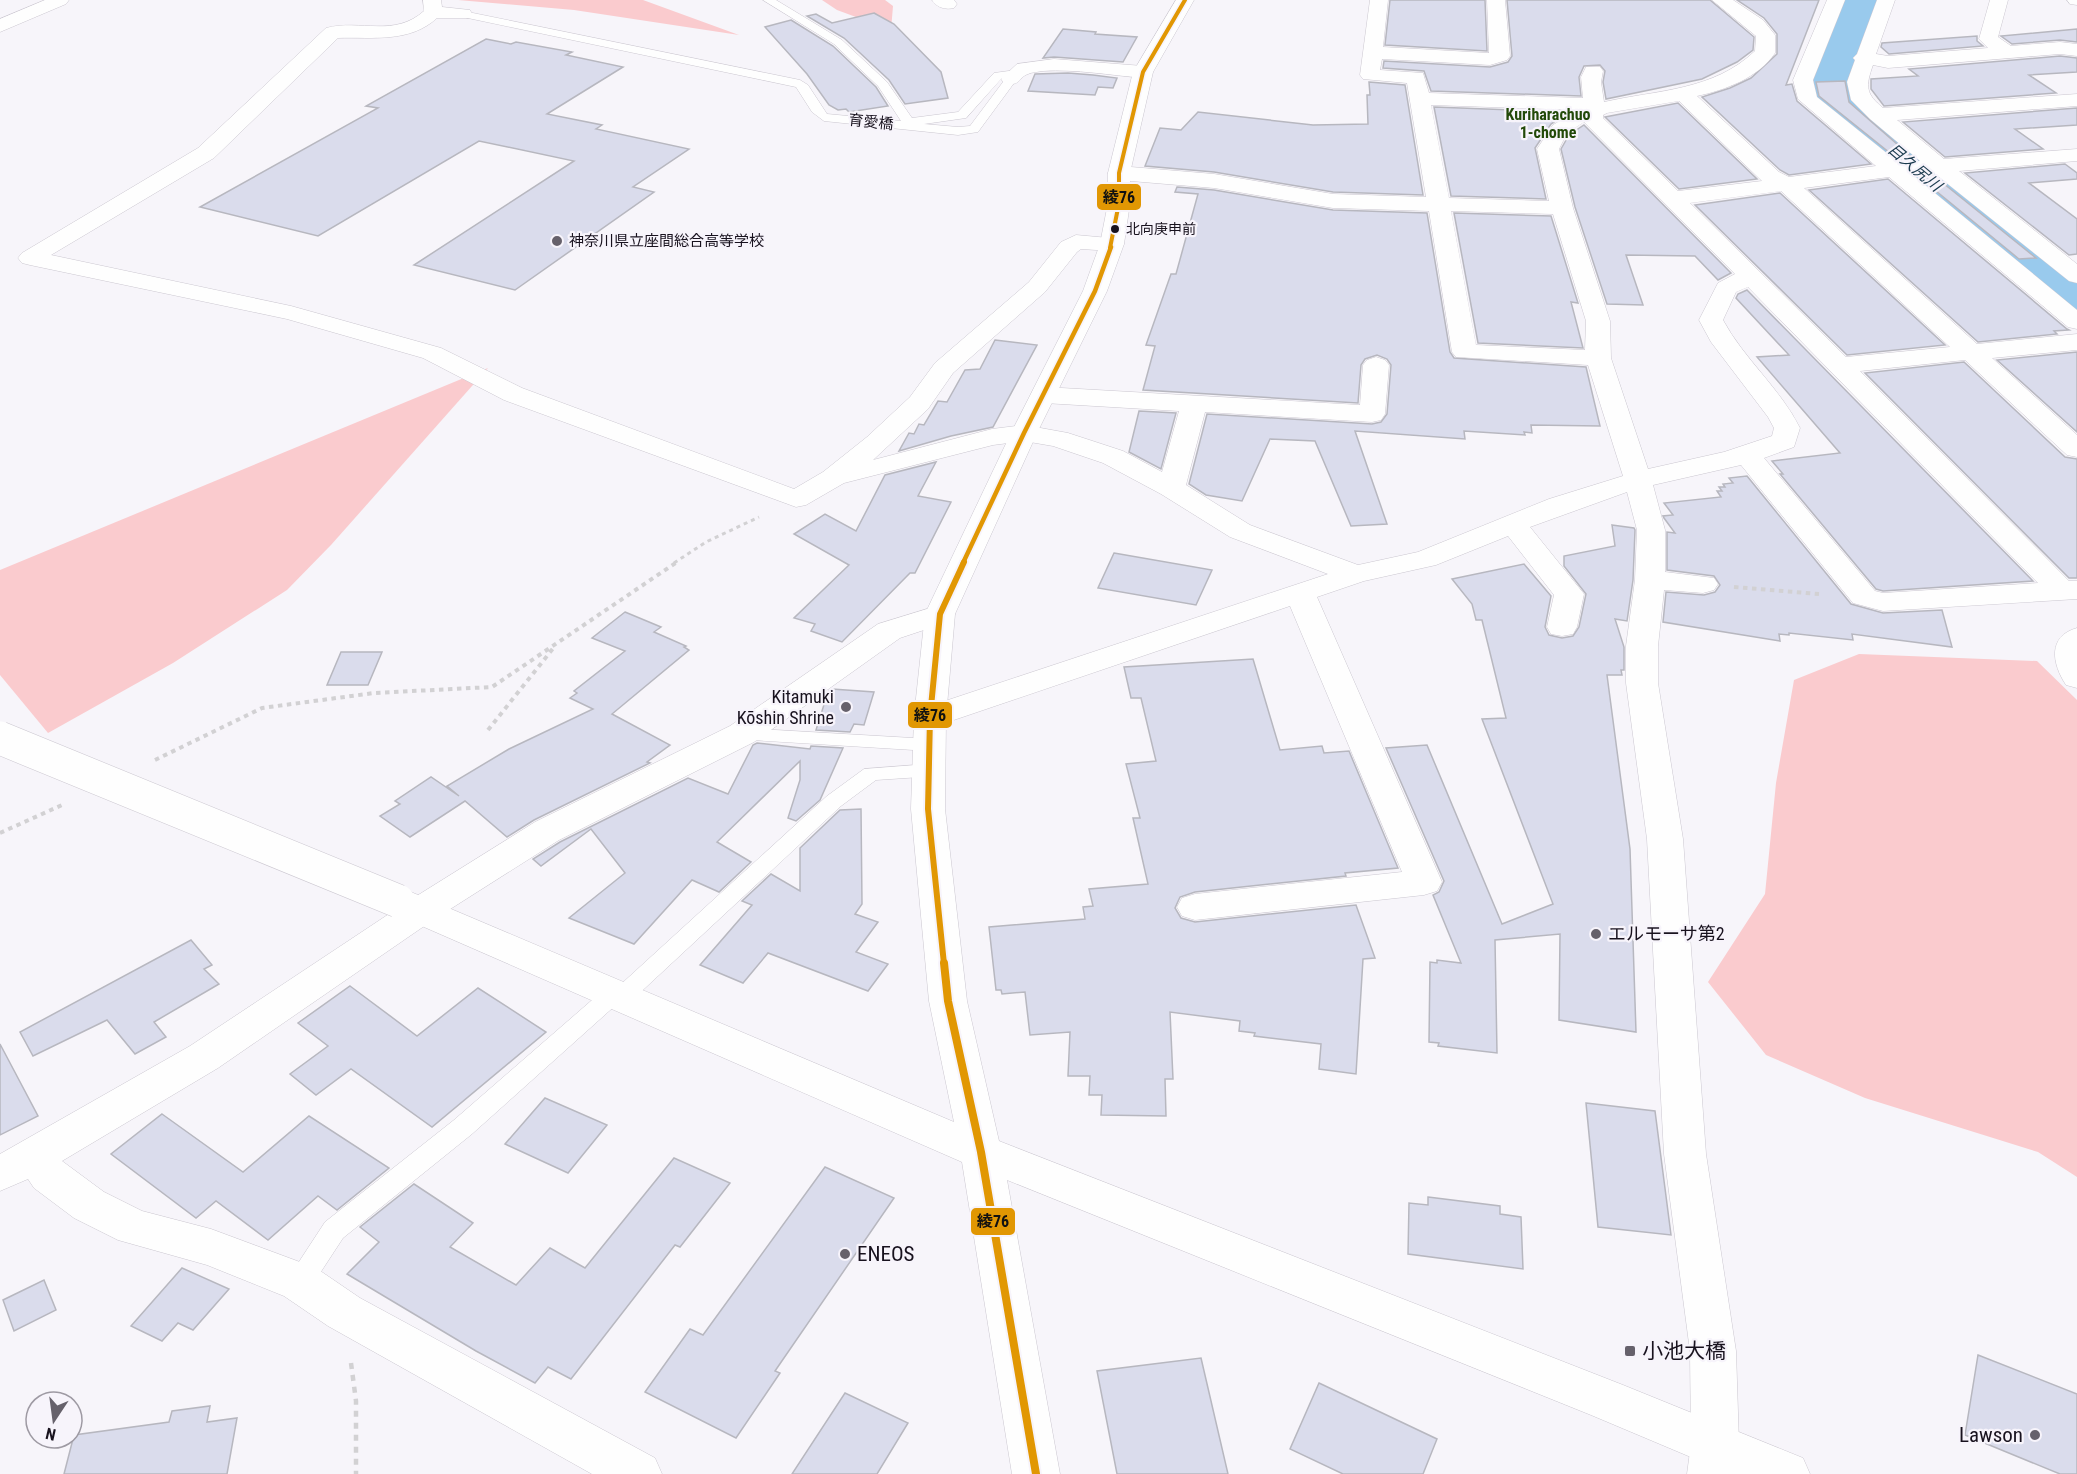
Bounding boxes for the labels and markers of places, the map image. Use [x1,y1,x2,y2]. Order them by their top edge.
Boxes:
place label: 北向庚申前 [1126,221,1196,237]
marker: 北向庚申前 [1109,223,1121,235]
place label: 神奈川県立座間総合高等学校 [569,232,764,250]
marker: 神奈川県立座間総合高等学校 [550,234,564,248]
place label: Kitamuki Kōshin Shrine [737,686,834,728]
marker: Kitamuki Kōshin Shrine [839,700,853,714]
place label: エルモーサ第2 [1608,923,1725,944]
marker: エルモーサ第2 [1589,927,1603,941]
place label: ENEOS [857,1242,915,1266]
marker: ENEOS [838,1247,852,1261]
place label: 小池大橋 [1642,1339,1726,1363]
marker: 小池大橋 [1623,1344,1637,1358]
place label: Lawson [1959,1423,2023,1447]
marker: Lawson [2028,1428,2042,1442]

